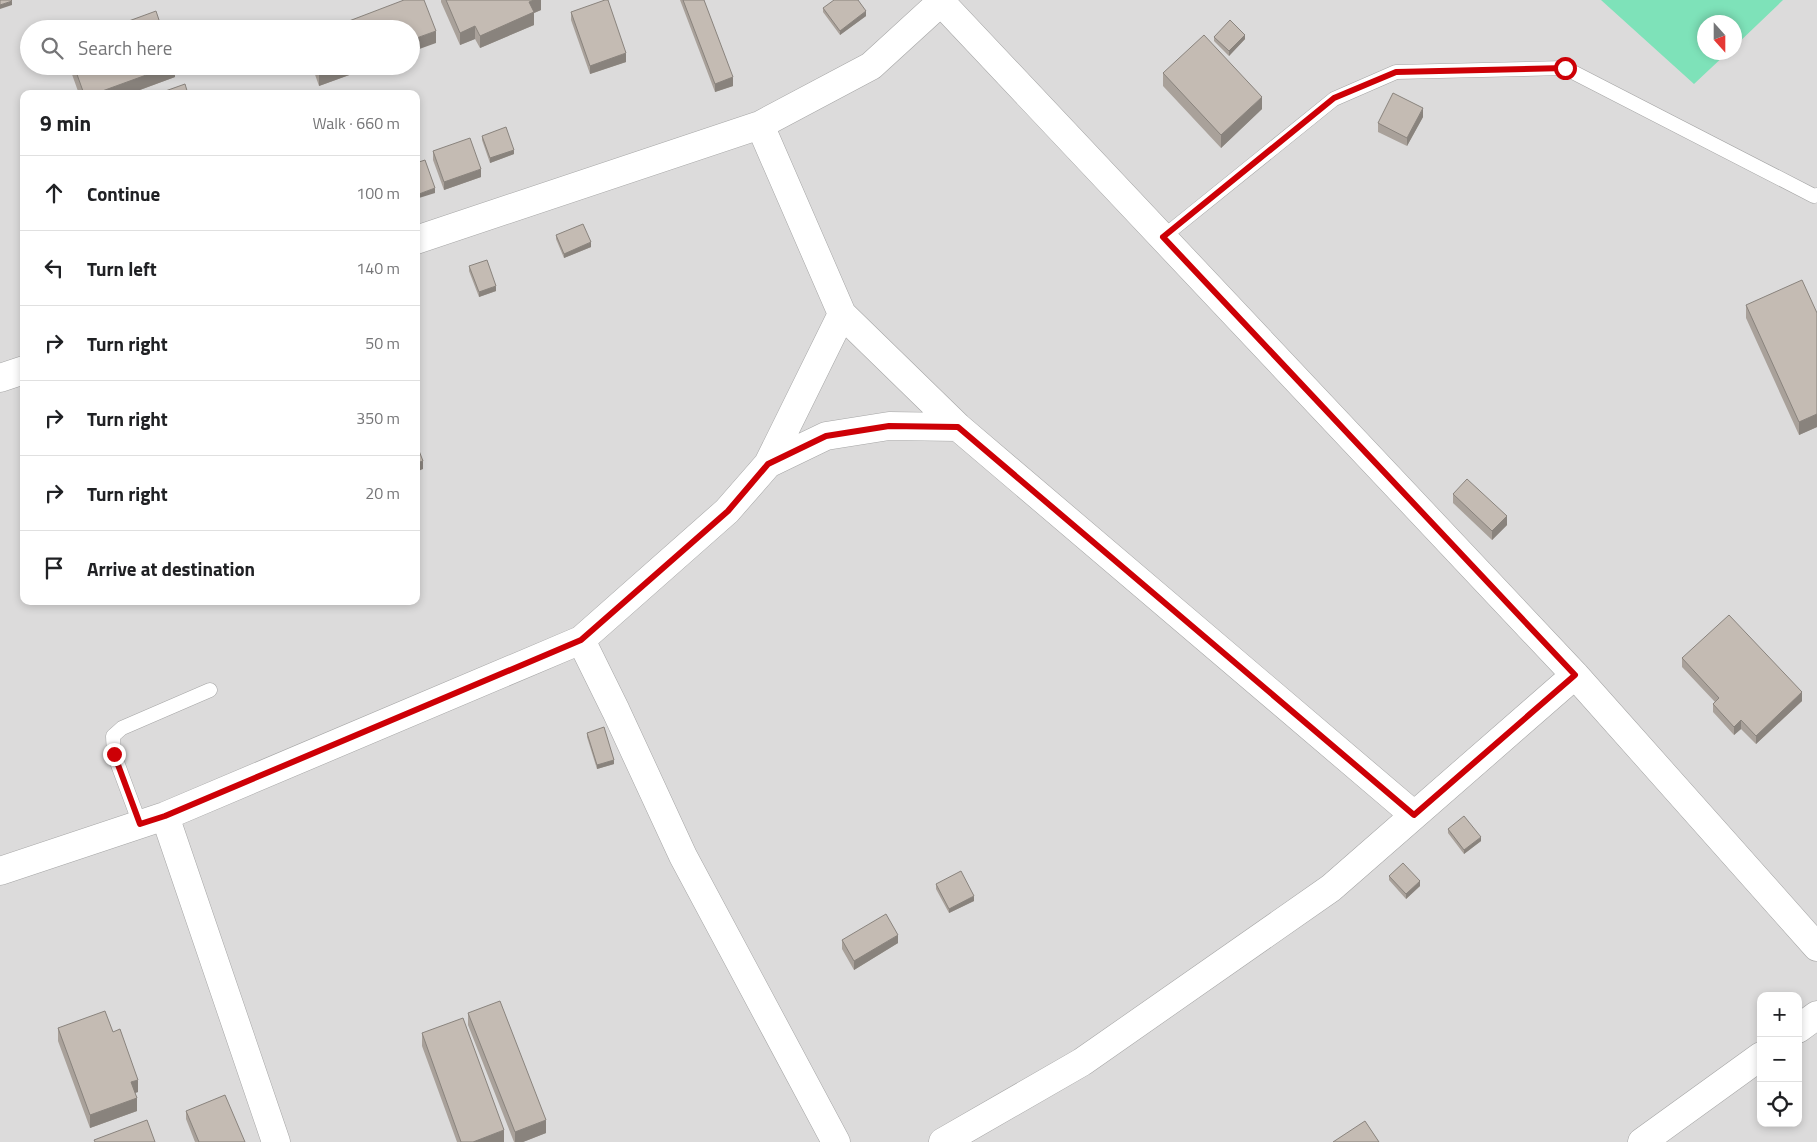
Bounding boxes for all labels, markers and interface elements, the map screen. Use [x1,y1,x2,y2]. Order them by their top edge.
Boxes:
north arrow [1697,15,1742,60]
search box [20,20,420,75]
text: Search here [78,33,172,62]
icon: search [38,34,66,62]
route start [1554,57,1577,80]
text: 9 min [40,107,91,139]
text: Walk · 660 m [312,111,400,135]
icon: ahead [40,179,68,207]
text: Continue [87,179,160,208]
text: 100 m [356,181,400,205]
icon: left [40,254,68,282]
text: Turn left [87,254,157,283]
text: 140 m [356,256,400,280]
icon: right [40,329,68,357]
text: Turn right [87,329,168,358]
text: 50 m [365,331,400,355]
icon: right [40,404,68,432]
text: Turn right [87,404,168,433]
text: 350 m [356,406,400,430]
icon: right [40,479,68,507]
text: Turn right [87,479,168,508]
text: 20 m [365,481,400,505]
icon: arrive [40,554,68,582]
text: Arrive at destination [87,554,255,583]
route end [103,743,126,766]
map controls [1757,992,1802,1127]
button: + [1757,992,1802,1037]
button: − [1757,1037,1802,1082]
button: locate [1757,1082,1802,1127]

